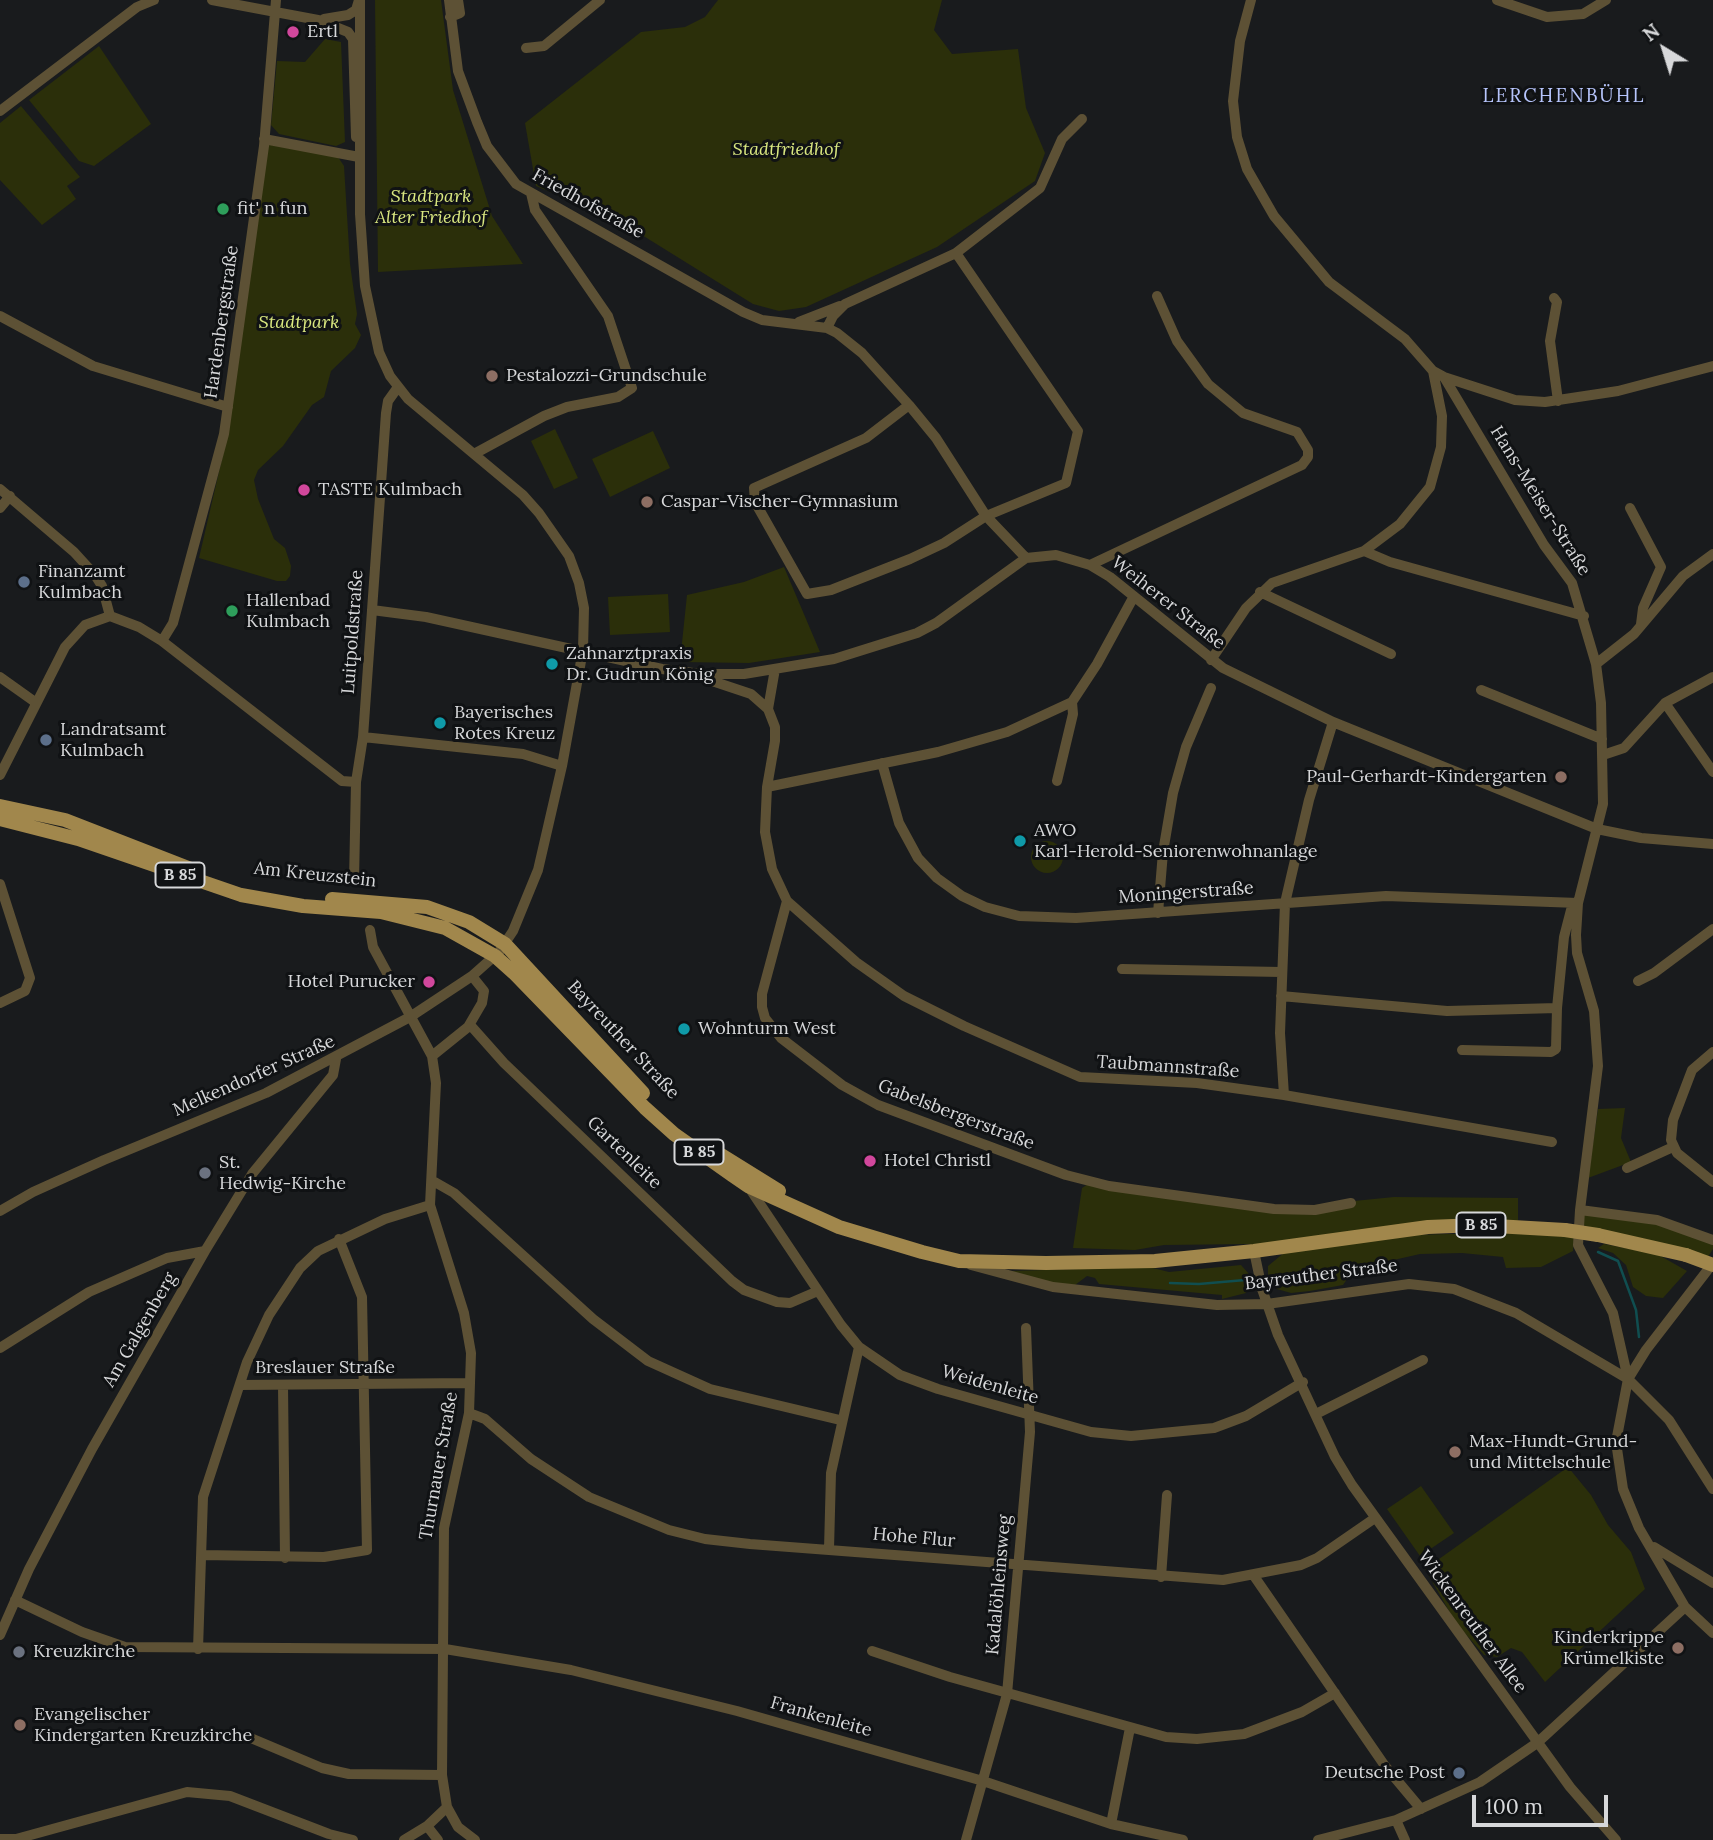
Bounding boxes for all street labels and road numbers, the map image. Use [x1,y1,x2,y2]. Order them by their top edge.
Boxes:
street label: Friedhofstraße [528,164,648,244]
street label: Hardenbergstraße [201,244,243,400]
street label: Hans-Meiser-Straße [1485,422,1595,580]
street label: Weiherer Straße [1107,552,1229,654]
street label: Luitpoldstraße [338,569,368,695]
street label: Am Kreuzstein [253,858,377,892]
road number: B 85 [156,862,204,888]
street label: Moningerstraße [1118,877,1254,909]
street label: Bayreuther Straße [563,976,683,1104]
street label: Melkendorfer Straße [170,1031,338,1121]
street label: Taubmannstraße [1096,1051,1240,1083]
street label: Gabelsbergerstraße [875,1075,1037,1155]
street label: Gartenleite [582,1112,666,1194]
road number: B 85 [674,1140,724,1164]
road number: B 85 [1456,1212,1506,1238]
street label: Bayreuther Straße [1243,1255,1399,1295]
street label: Am Galgenberg [99,1269,181,1391]
street label: Breslauer Straße [255,1357,395,1379]
street label: Weidenleite [939,1361,1041,1409]
street label: Thurnauer Straße [415,1390,463,1542]
street label: Kadalöhleinsweg [982,1514,1016,1656]
street label: Hohe Flur [872,1524,956,1552]
street label: Wickenreuther Allee [1413,1546,1531,1698]
street label: Frankenleite [768,1692,874,1742]

